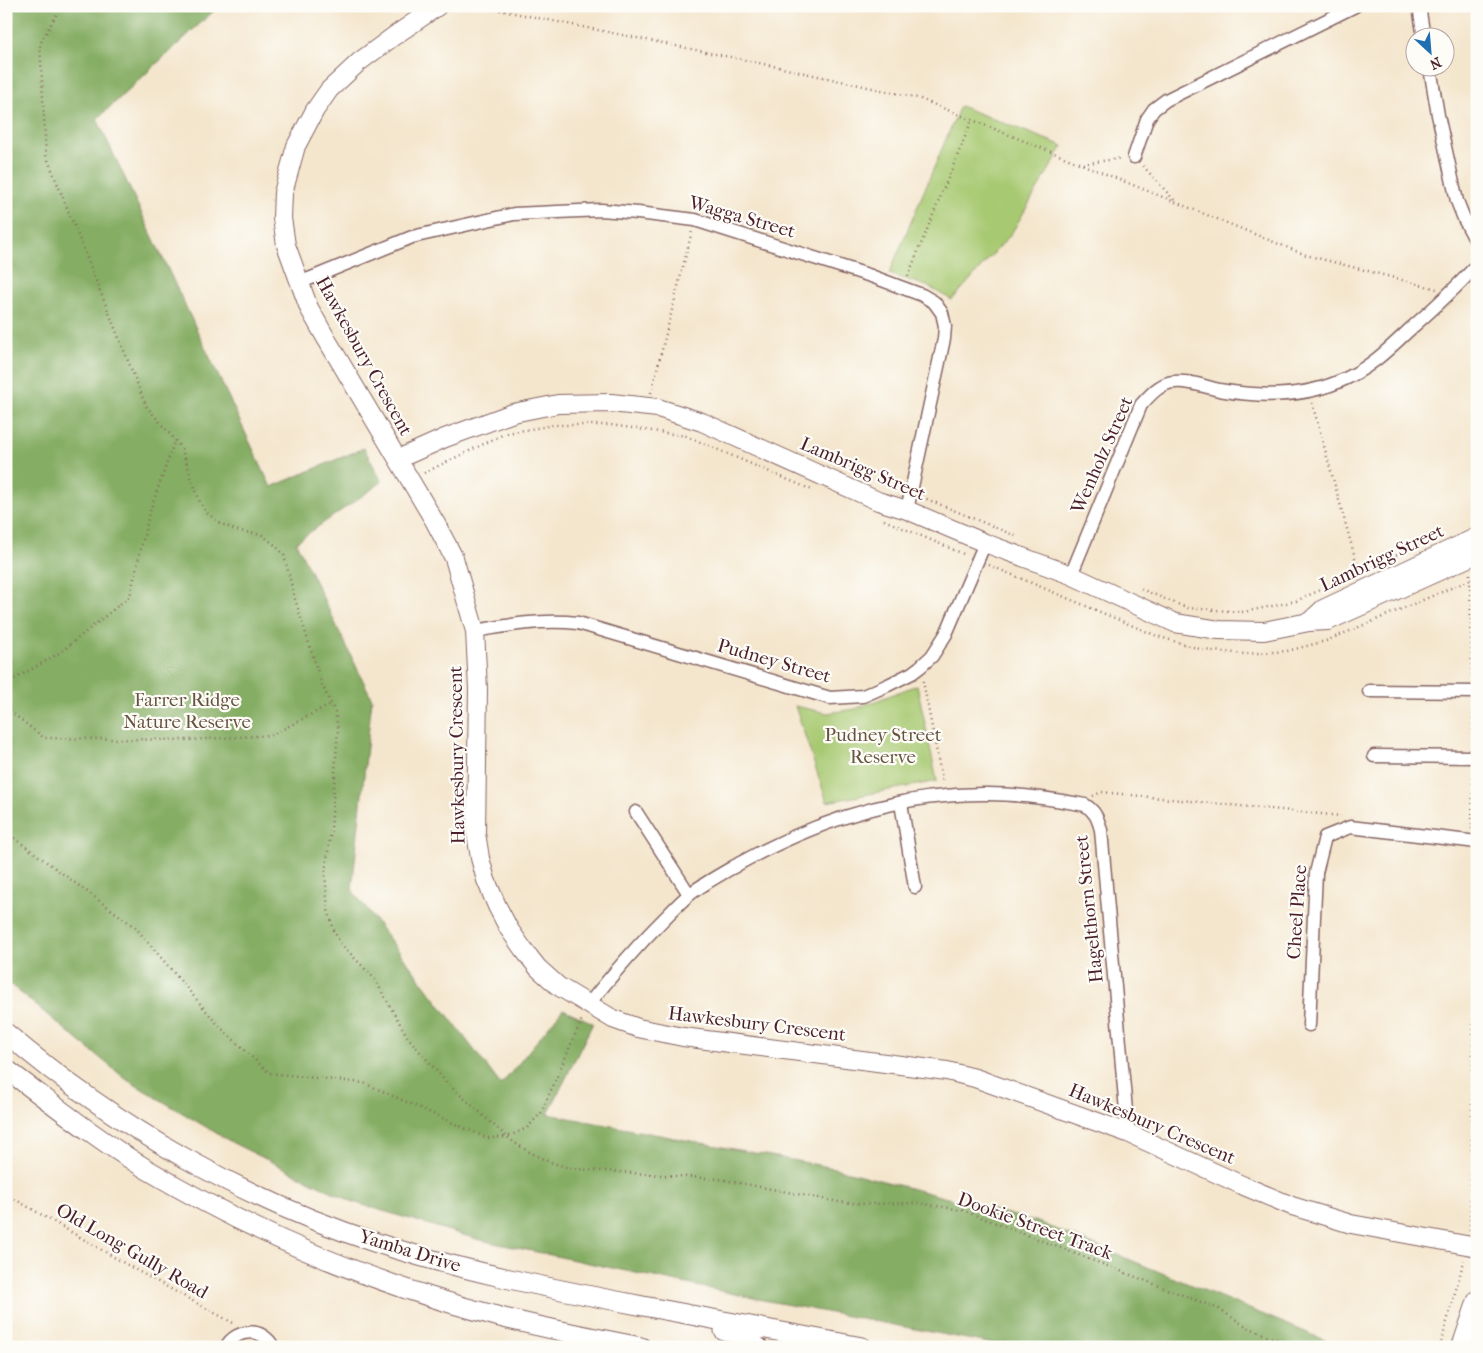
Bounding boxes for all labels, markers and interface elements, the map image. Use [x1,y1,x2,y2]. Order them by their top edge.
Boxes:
north arrow [1406,28,1456,78]
text: N [1427,53,1444,73]
street label: Wagga Street [685,191,798,243]
street label: Hawkesbury Crescent [311,273,417,440]
street label: Wenholz Street [1066,393,1138,518]
street label: Lambrigg Street [797,433,929,505]
street label: Lambrigg Street [1317,520,1448,596]
street label: Pudney Street [715,634,833,688]
street label: Hawkesbury Crescent [444,665,470,844]
park label: Farrer Ridge Nature Reserve [123,689,251,733]
park label: Pudney Street Reserve [825,724,942,768]
street label: Hagelthorn Street [1070,834,1108,984]
street label: Cheel Place [1283,864,1311,960]
street label: Hawkesbury Crescent [667,1002,847,1046]
street label: Hawkesbury Crescent [1065,1079,1239,1169]
street label: Dookie Street Track [955,1188,1116,1264]
street label: Old Long Gully Road [52,1199,212,1304]
street label: Yamba Drive [356,1225,463,1277]

